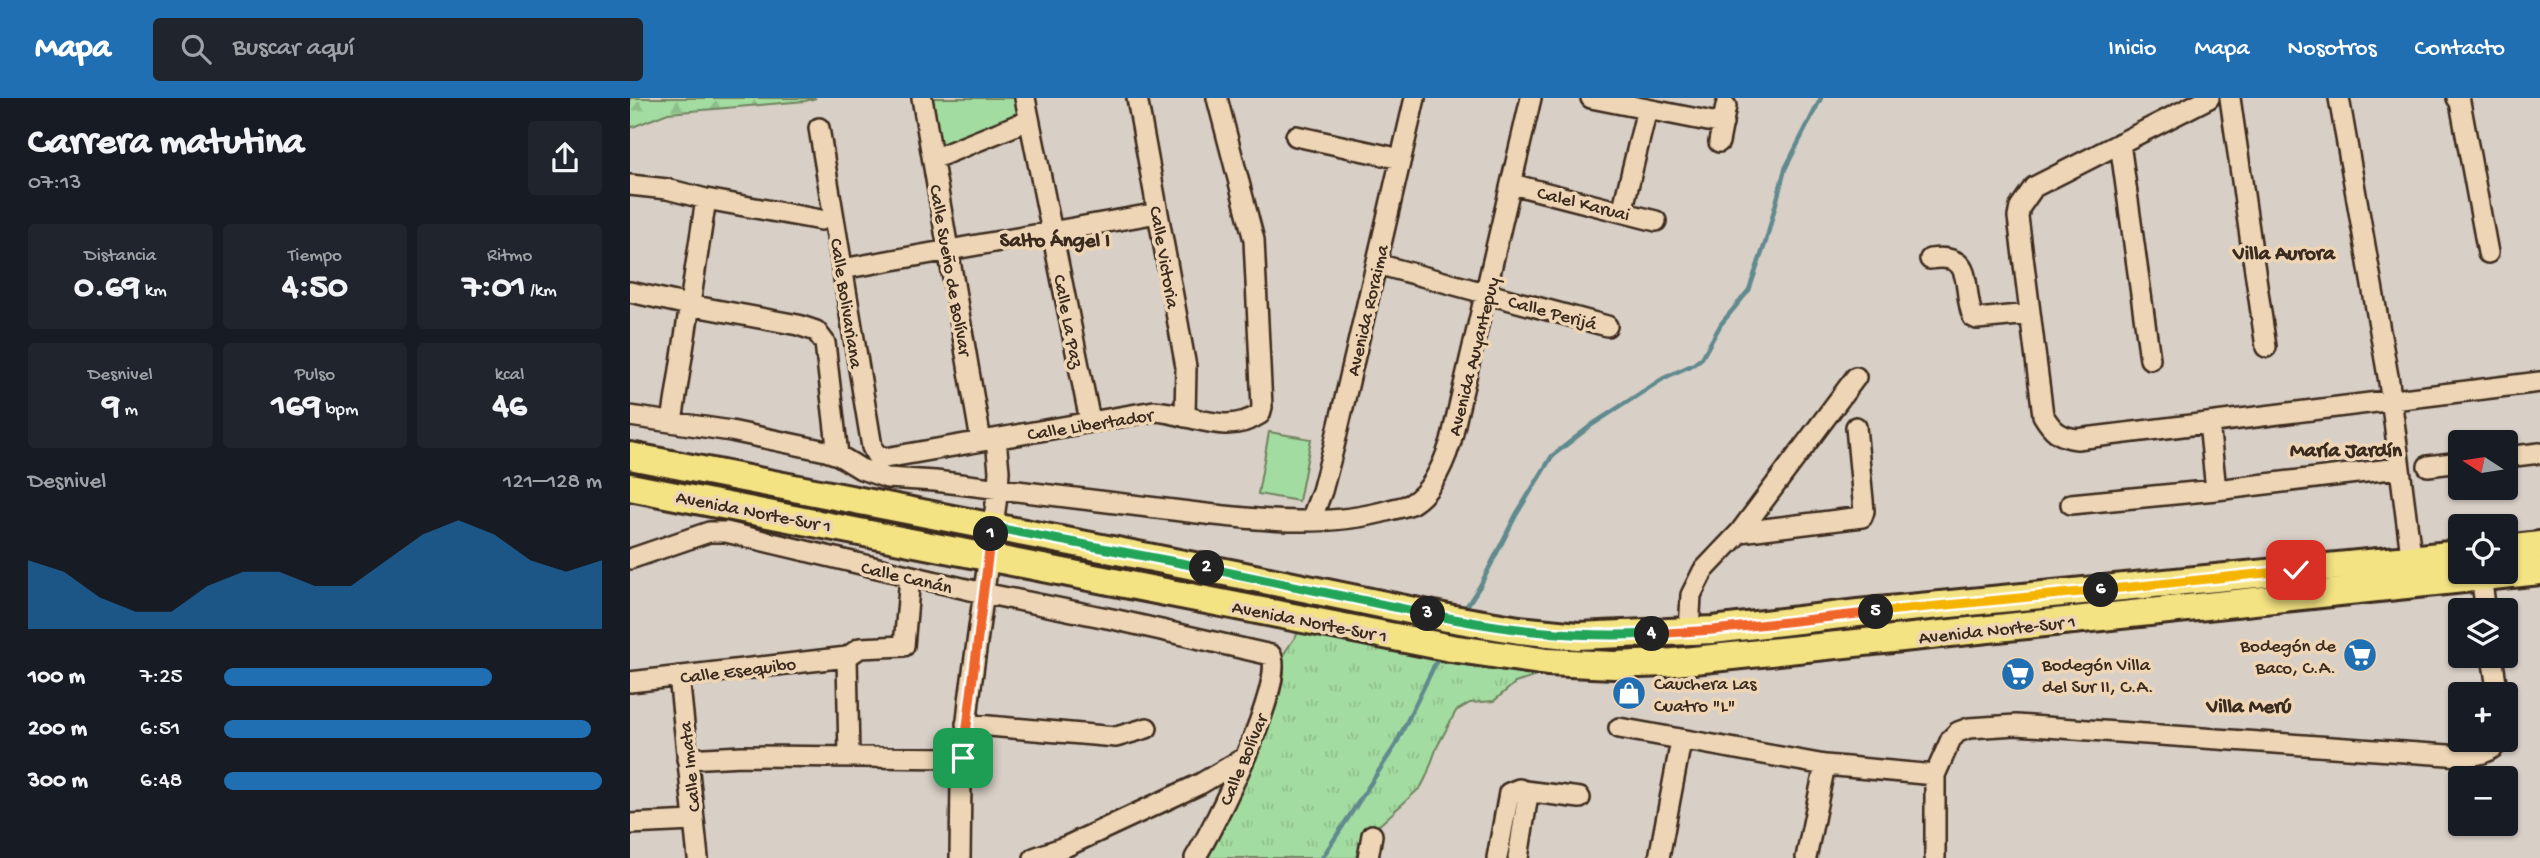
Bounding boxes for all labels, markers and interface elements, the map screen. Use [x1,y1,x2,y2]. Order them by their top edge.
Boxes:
search box [153,18,643,81]
text: Mapa [35,30,111,68]
icon: search [177,30,215,68]
text: Buscar aquí [233,34,354,65]
text: Inicio [2108,35,2156,64]
text: Mapa [2194,35,2250,64]
text: Nosotros [2288,35,2377,64]
text: Contacto [2415,35,2505,64]
button: share [528,121,602,195]
text: Carrera matutina [28,122,304,166]
text: 07:13 [28,170,81,197]
street label: Calle Sueño de Bolívar [922,183,975,360]
street label: Calel Karuai [1534,183,1632,228]
street label: Calle Victoria [1142,205,1183,312]
district label: Salto Ángel I [1000,229,1110,255]
street label: Calle Bolivariana [823,237,866,372]
street label: Avenida Roraima [1343,242,1396,379]
district label: Villa Aurora [2232,243,2336,268]
text: Distancia [84,245,156,268]
text: Tiempo [288,245,342,268]
text: Ritmo [487,245,532,268]
text: 0.69 [74,268,140,309]
text: 4:50 [282,268,348,309]
text: 7:01 [463,268,526,309]
street label: Calle La Paz [1046,273,1087,371]
street label: Avenida Auyantepuy [1445,274,1506,439]
text: km [140,280,167,303]
text: /km [526,280,557,303]
street label: Calle Perijá [1505,292,1600,338]
text: Desnivel [88,364,153,387]
text: Pulso [295,364,335,387]
text: kcal [495,364,525,387]
text: 9 [103,387,120,428]
text: 169 [272,387,321,428]
text: 46 [493,387,527,428]
text: m [120,399,138,422]
text: bpm [321,399,358,422]
street label: Calle Libertador [1026,405,1157,448]
north arrow [2448,430,2518,500]
map controls [2448,430,2518,836]
district label: María Jardín [2290,440,2403,465]
text: Desnivel [28,469,106,496]
text: 121–128 m [503,469,602,496]
street label: Avenida Norte-Sur 1 [674,487,833,540]
button: locate [2448,514,2518,584]
pin: 1 [974,516,1008,551]
text: 1 [987,522,994,545]
pin [2266,540,2326,600]
pin: 2 [1190,550,1224,586]
icon: check [2277,551,2315,589]
text: 2 [1202,556,1211,579]
street label: Calle Canán [858,558,954,601]
pin: 6 [2084,573,2118,608]
text: 6 [2096,578,2105,601]
pin: 5 [1858,594,1894,630]
pin: 3 [1410,596,1446,632]
street label: Avenida Norte-Sur 1 [1230,597,1389,650]
button: layers [2448,598,2518,668]
text: 5 [1871,600,1881,623]
text: 3 [1423,602,1432,625]
street label: Avenida Norte-Sur 1 [1918,612,2077,651]
pin: 4 [1634,616,1670,652]
text: 4 [1647,622,1656,645]
place label: Bodegón de Baco, C.A. [2239,636,2336,681]
supermarket icon: Bodegón de Baco, C.A. [2341,636,2379,674]
street label: Calle Esequibo [679,654,798,691]
supermarket icon: Bodegón Villa del Sur II, C.A. [1999,655,2037,693]
place label: Bodegón Villa del Sur II, C.A. [2041,655,2154,700]
text: 100 m [28,664,85,691]
text: 7:25 [140,664,183,691]
shop icon: Cauchera Las Cuatro "L" [1610,674,1648,712]
place label: Cauchera Las Cuatro "L" [1654,674,1758,719]
button: + [2448,682,2518,752]
district label: Villa Merú [2206,696,2292,721]
street label: Calle Bolívar [1216,709,1276,810]
text: 200 m [28,716,87,743]
text: 6:51 [140,716,180,743]
street label: Calle Imata [675,719,708,813]
pin [933,728,993,788]
icon: arrive [944,739,982,777]
button: − [2448,766,2518,836]
text: 300 m [28,768,88,795]
text: 6:48 [140,768,182,795]

